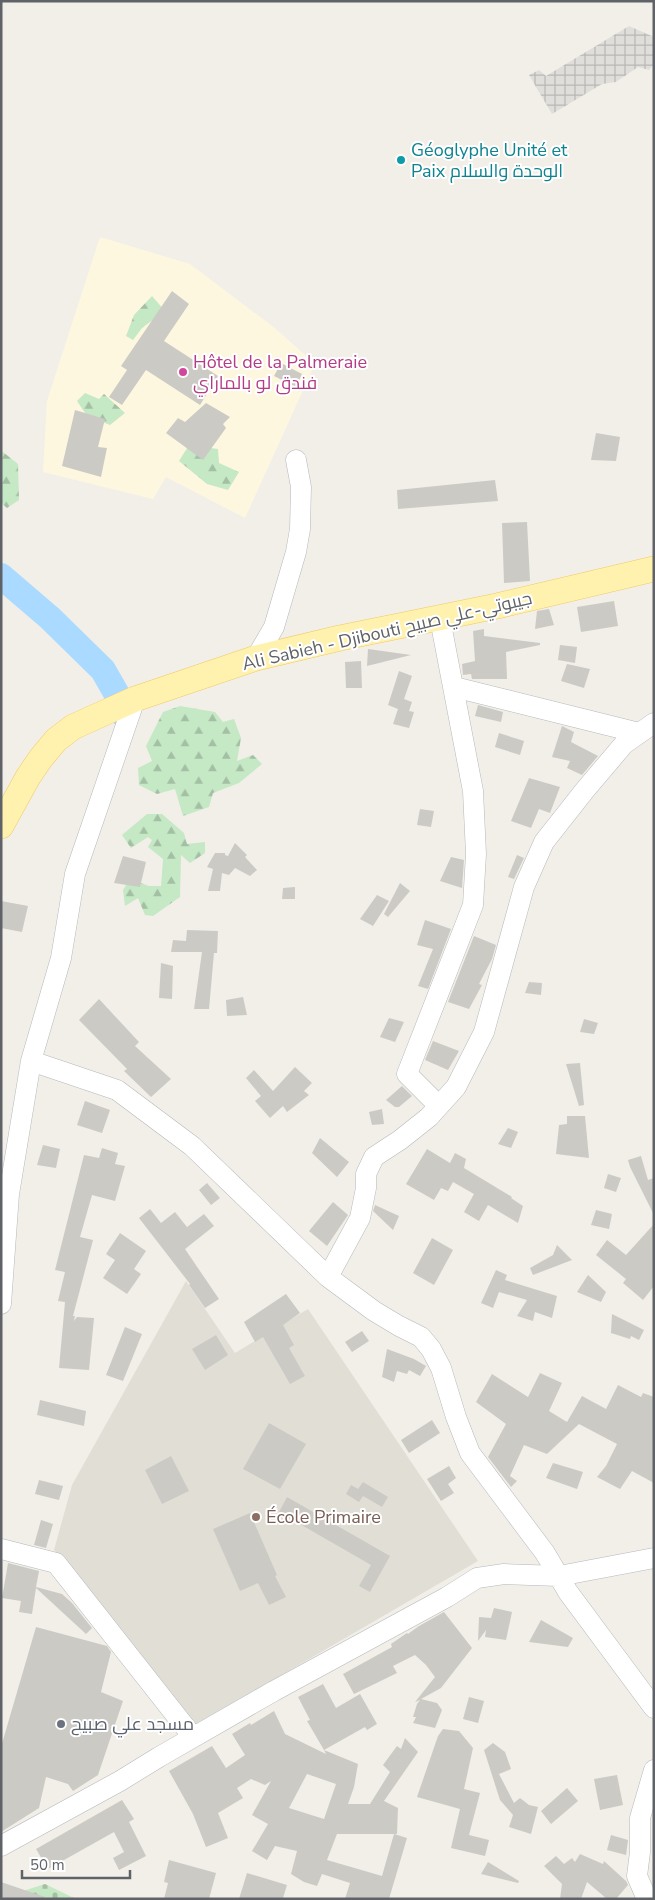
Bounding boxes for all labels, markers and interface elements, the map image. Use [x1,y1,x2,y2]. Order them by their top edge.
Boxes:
place label: Géoglyphe Unité et Paix الوحدة والسلام [411,138,568,183]
marker: Géoglyphe Unité et Paix الوحدة والسلام [395,154,407,166]
place label: Hôtel de la Palmeraie فندق لو بالماراي [193,350,367,397]
marker: Hôtel de la Palmeraie فندق لو بالماراي [177,366,189,378]
street label: Ali Sabieh - Djibouti جيبوتي-علي صبيح [240,586,535,678]
place label: École Primaire [266,1505,381,1529]
marker: École Primaire [250,1511,262,1523]
place label: مسجد علي صبيح [71,1712,194,1738]
marker: مسجد علي صبيح [55,1718,67,1730]
scale bar [22,1848,130,1880]
text: 50 m [30,1855,65,1875]

